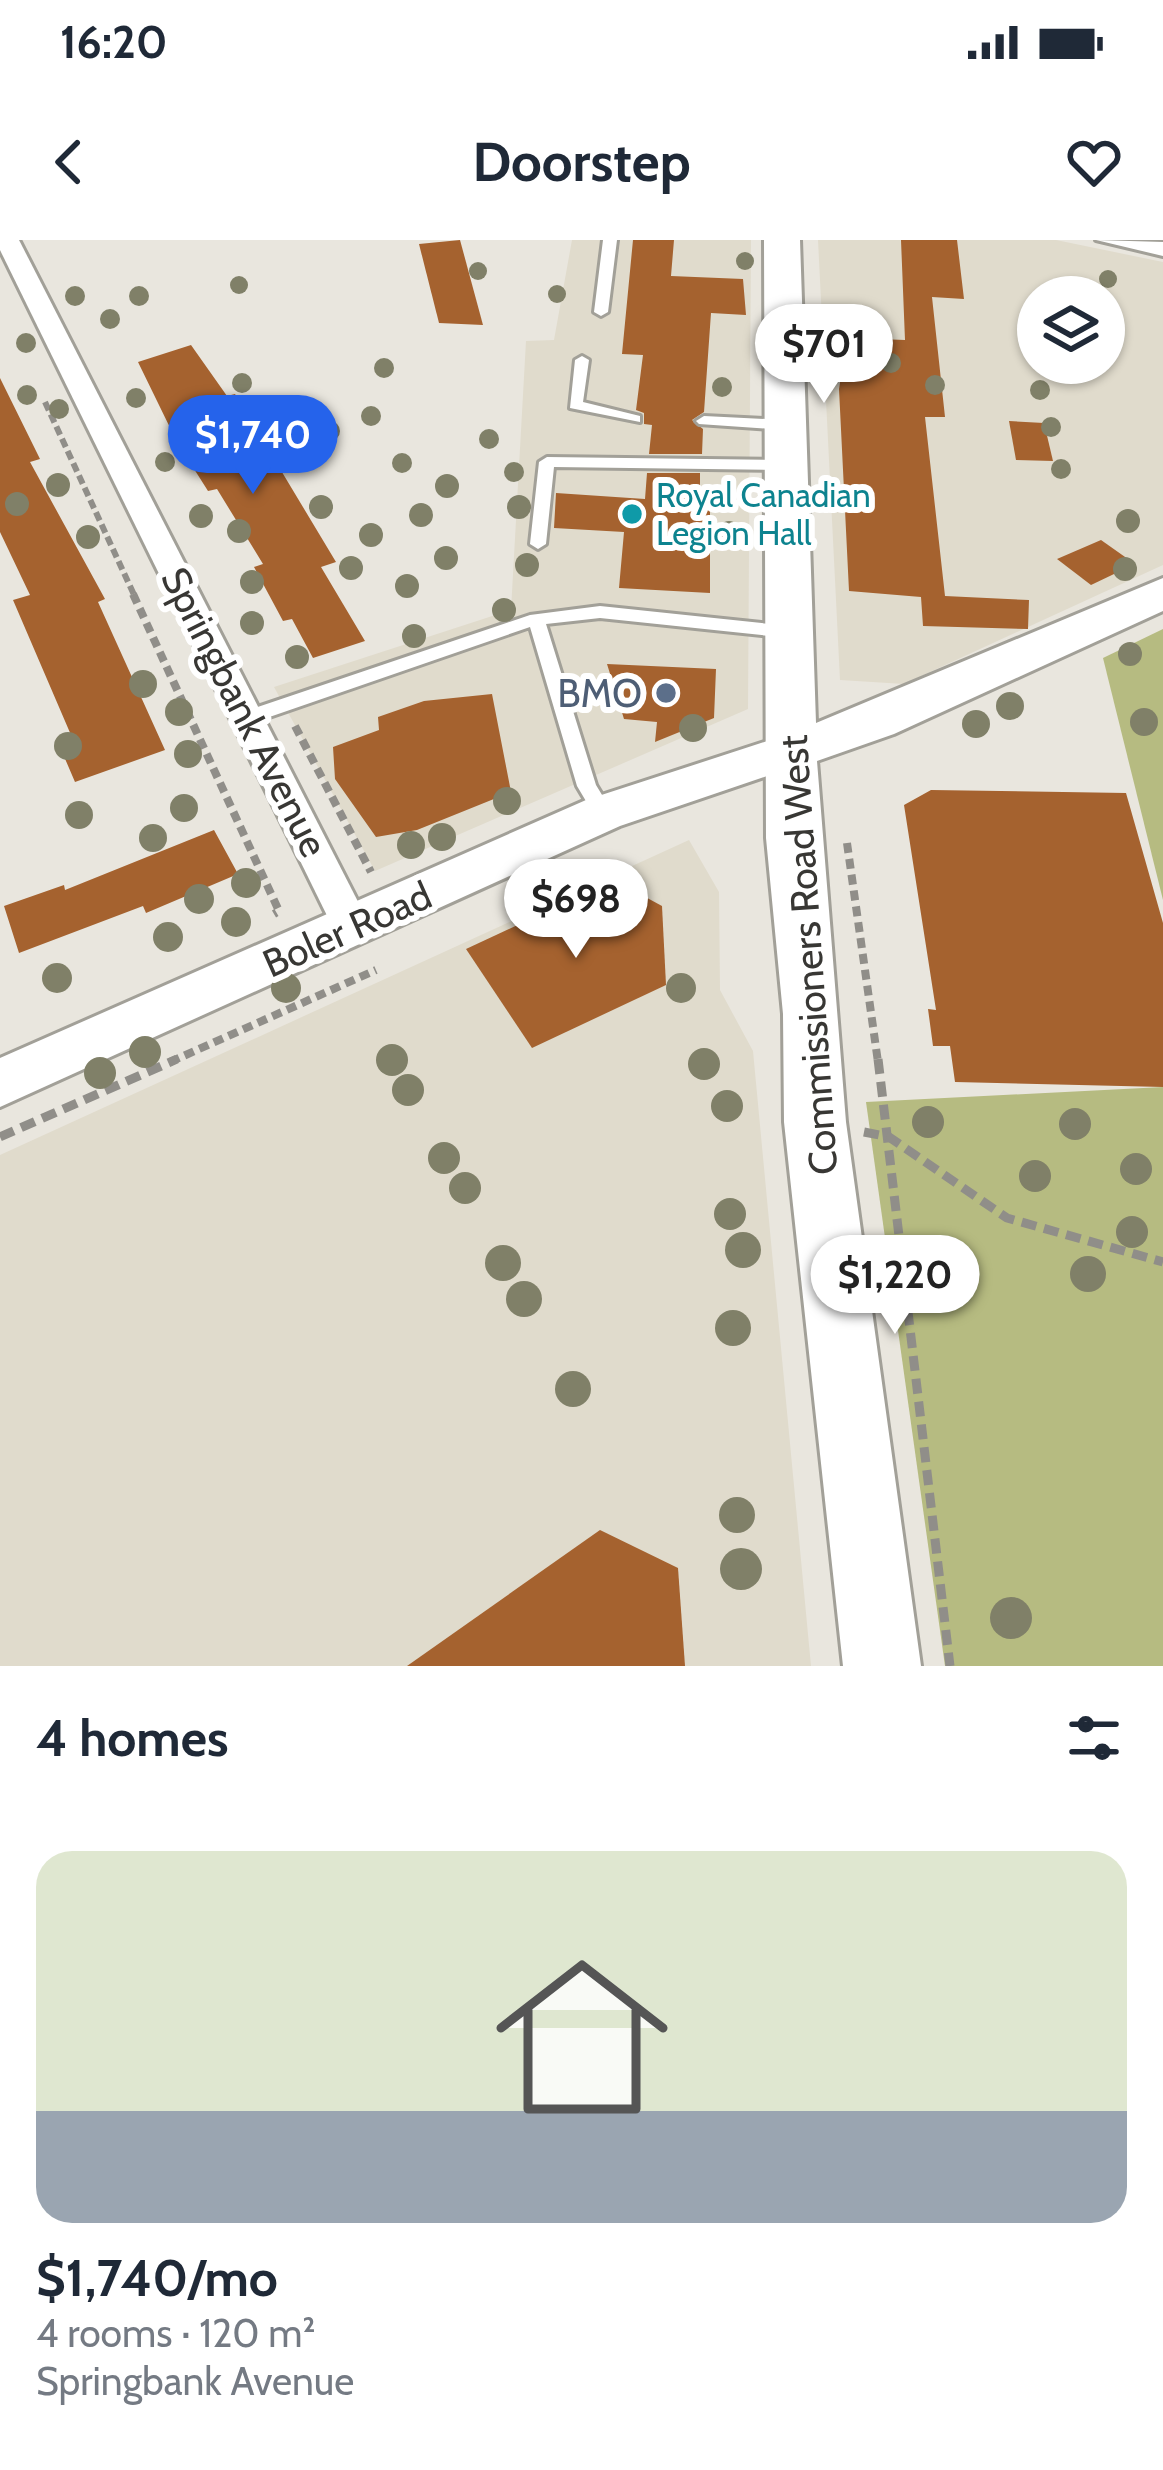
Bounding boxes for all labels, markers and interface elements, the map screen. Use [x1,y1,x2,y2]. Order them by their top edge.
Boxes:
text: 16:20 [60,15,167,69]
icon: back [36,129,102,195]
text: Doorstep [472,129,691,195]
icon: heart [1061,129,1127,195]
map controls [1017,276,1125,384]
button: layers [1017,276,1125,384]
pin: $701 [753,304,895,406]
text: $701 [782,319,866,367]
pin: $1,740 [155,395,351,497]
text: $1,740 [195,410,311,458]
place label: Royal Canadian Legion Hall [656,475,871,553]
marker: Royal Canadian Legion Hall [619,501,645,527]
street label: Springbank Avenue [151,559,339,865]
place label: BMO [557,669,642,717]
marker: BMO [653,680,679,706]
street label: Commissioners Road West [769,734,847,1176]
pin: $698 [505,859,647,961]
street label: Boler Road [255,871,439,987]
text: $698 [531,874,621,922]
pin: $1,220 [797,1235,993,1337]
text: $1,220 [838,1250,952,1298]
icon: filters [1061,1705,1127,1771]
text: 4 homes [36,1707,228,1769]
icon: home [474,1929,690,2145]
text: $1,740/mo [36,2247,278,2309]
text: 4 rooms · 120 m² [36,2309,316,2357]
text: Springbank Avenue [36,2357,354,2405]

